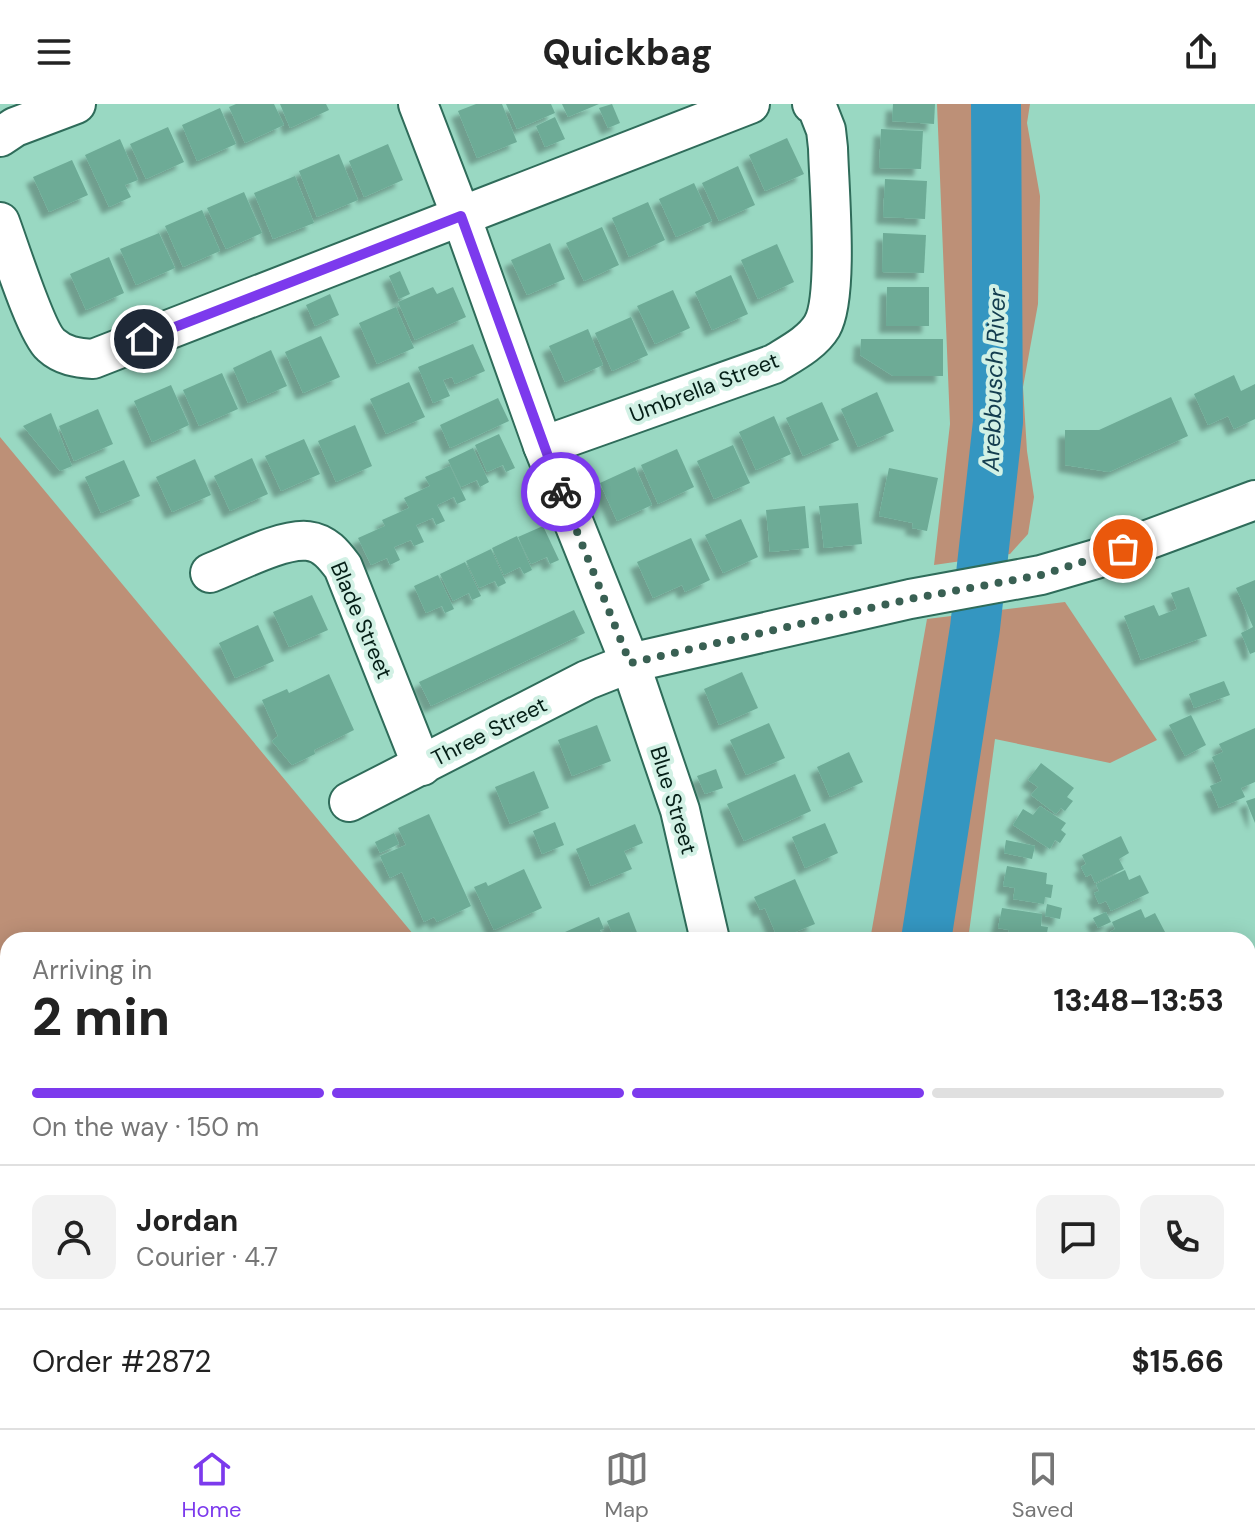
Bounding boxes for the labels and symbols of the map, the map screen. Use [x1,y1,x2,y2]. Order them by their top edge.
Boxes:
water label: Arebbusch River [975,287,1012,473]
pin [110,305,178,373]
street label: Umbrella Street [625,346,783,429]
courier [521,452,601,532]
pin [1089,515,1157,583]
street label: Blade Street [324,557,399,683]
street label: Three Street [427,690,552,773]
street label: Blue Street [643,743,704,858]

